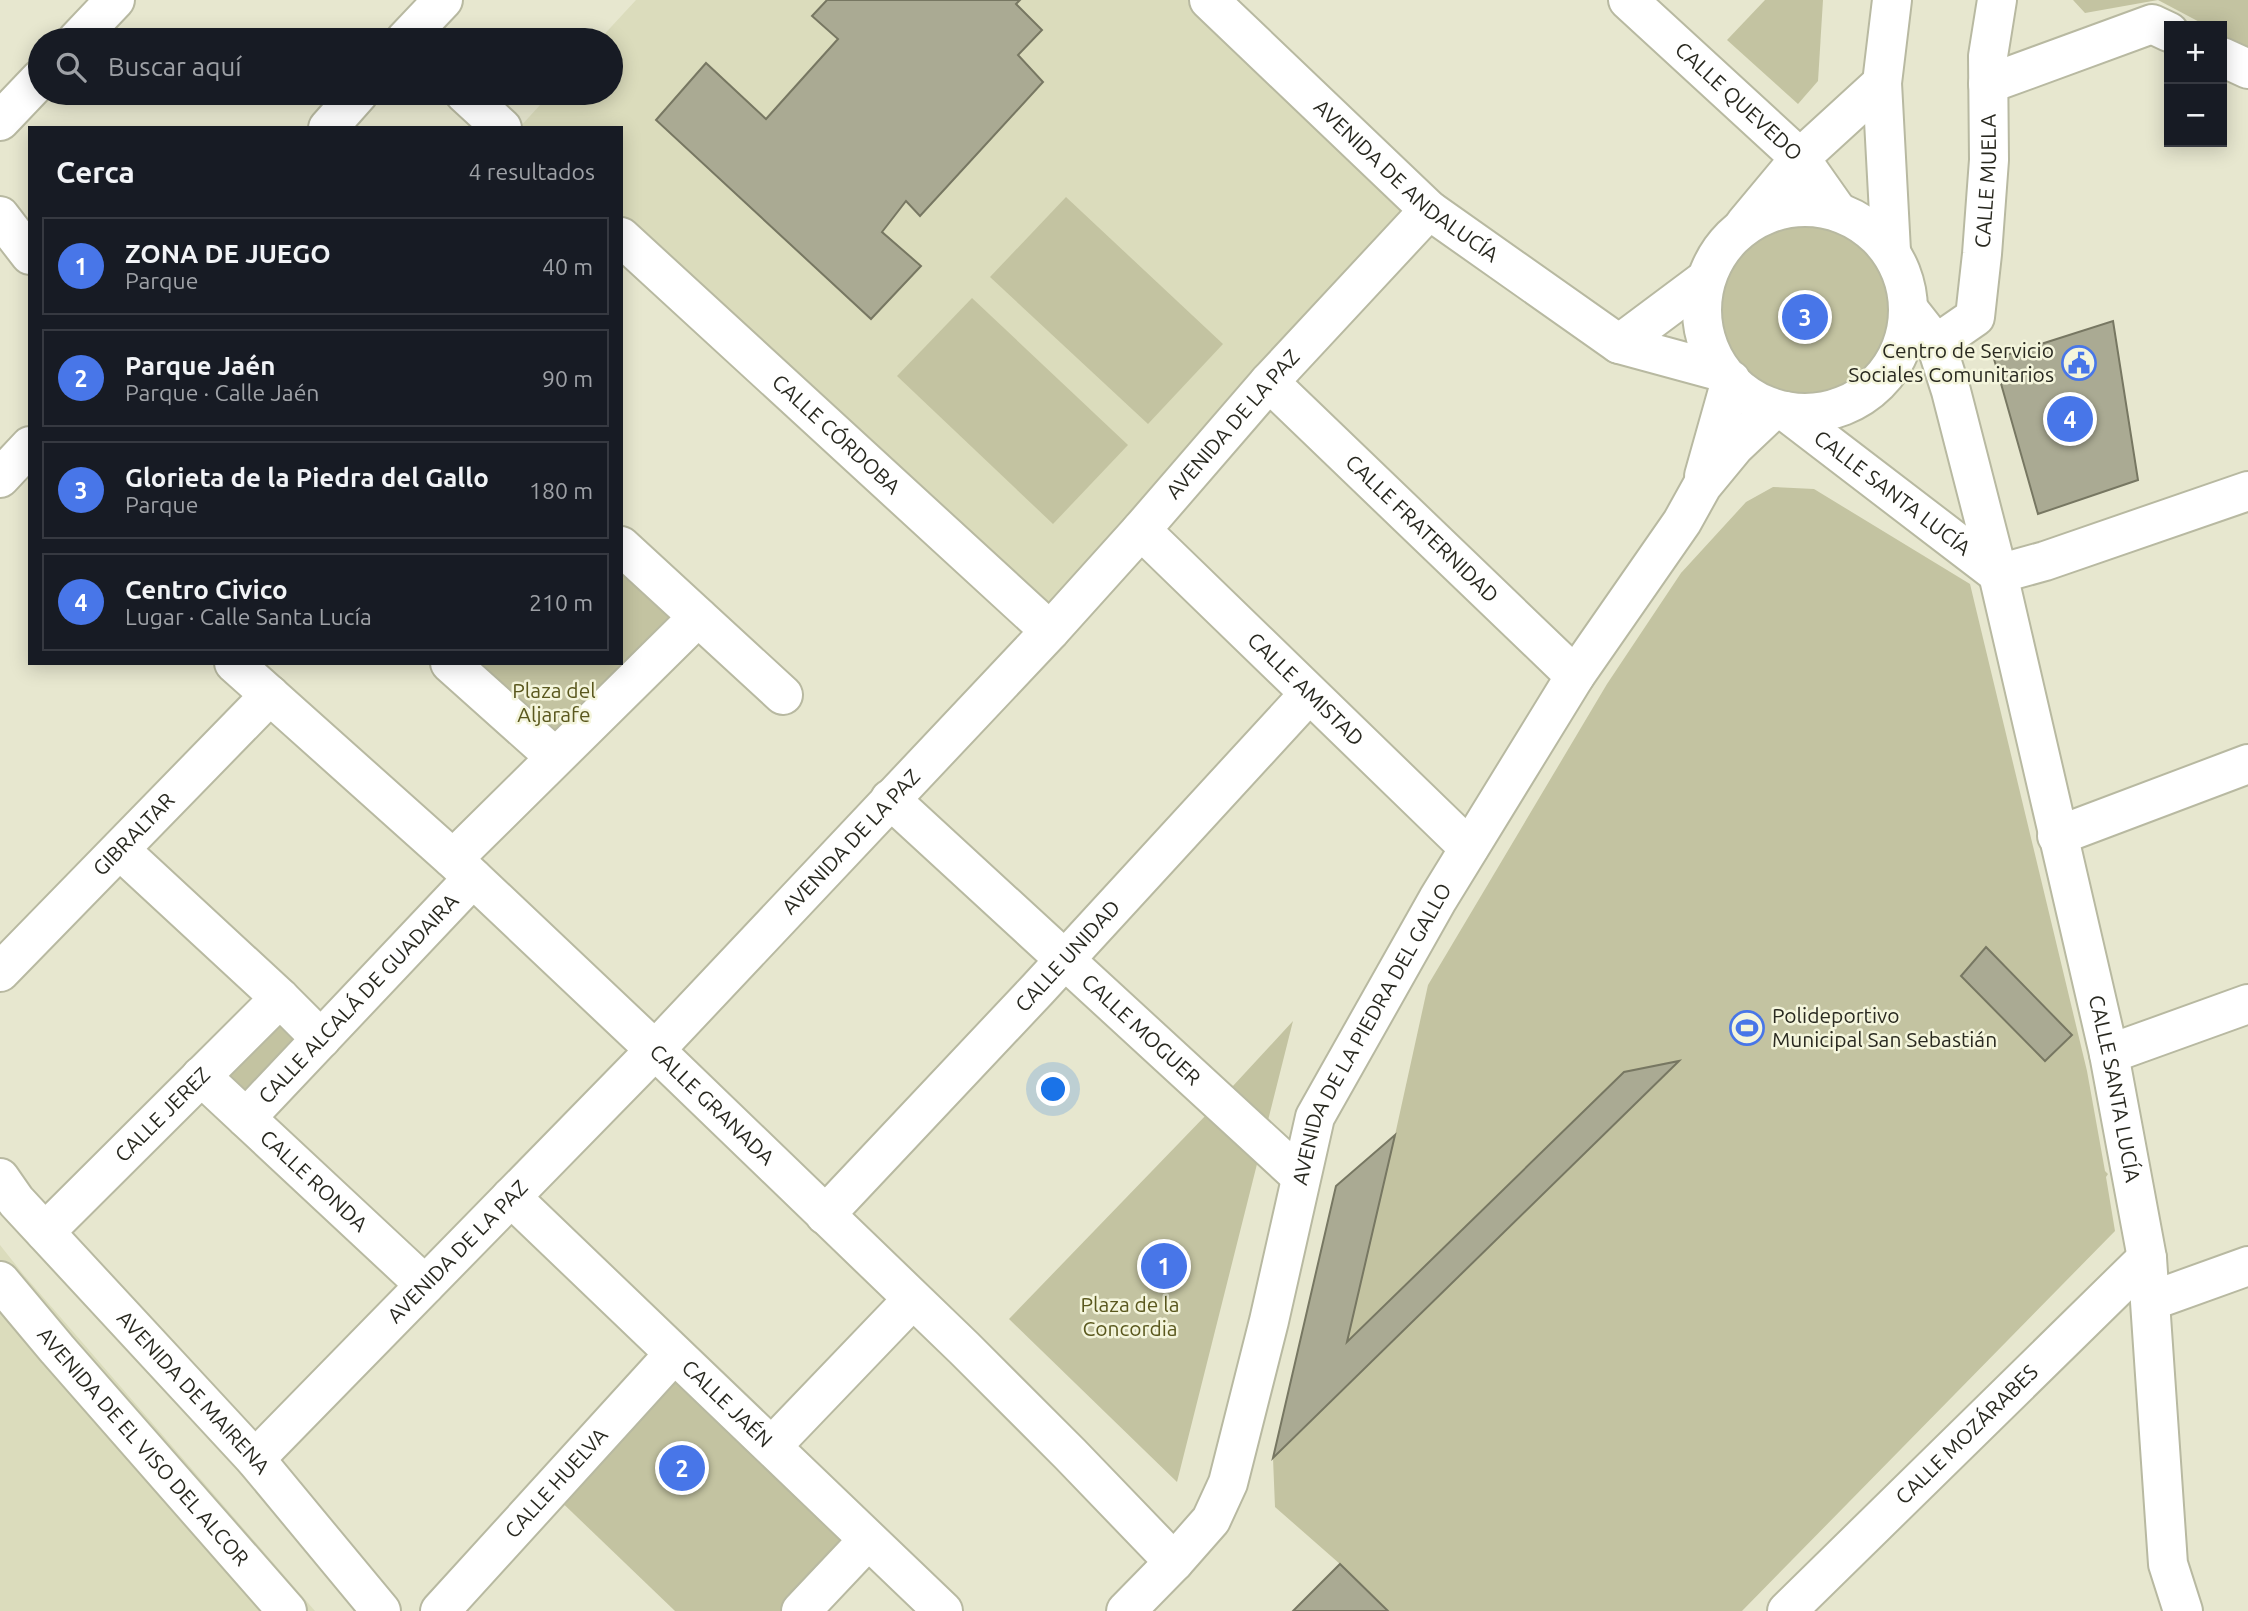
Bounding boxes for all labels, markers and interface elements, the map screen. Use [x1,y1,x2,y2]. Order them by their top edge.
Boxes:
map controls [2164,21,2227,147]
button: + [2164,21,2227,84]
search box [28,28,623,105]
street label: CALLE QUEVEDO [1671,37,1808,165]
icon: search [52,48,90,86]
text: Buscar aquí [108,52,242,81]
button: − [2164,84,2227,147]
street label: AVENIDA DE ANDALUCÍA [1310,94,1504,266]
street label: CALLE MUELA [1969,113,2000,249]
text: Cerca [56,155,135,189]
text: 4 resultados [469,159,595,184]
text: ZONA DE JUEGO [125,239,331,268]
text: 1 [75,254,87,279]
text: 40 m [542,254,593,279]
text: Parque [125,268,198,293]
pin: 3 [1782,291,1828,343]
place label: Centro de Servicio Sociales Comunitarios [1848,338,2054,386]
street label: AVENIDA DE LA PAZ [1161,344,1304,503]
public building icon: Centro de Servicio Sociales Comunitarios [2060,344,2098,382]
text: Parque Jaén [125,351,275,380]
text: 2 [75,366,87,391]
text: 90 m [542,366,593,391]
street label: CALLE CÓRDOBA [768,369,906,499]
text: Parque · Calle Jaén [125,380,319,405]
pin: 4 [2047,393,2093,445]
street label: CALLE SANTA LUCÍA [1810,425,1976,560]
street label: CALLE FRATERNIDAD [1341,449,1504,607]
text: Glorieta de la Piedra del Gallo [125,463,489,492]
text: 3 [75,478,87,503]
text: 180 m [529,478,593,503]
text: Parque [125,492,198,517]
text: Centro Civico [125,575,288,604]
text: 4 [75,590,87,615]
text: 210 m [529,590,593,615]
text: Lugar · Calle Santa Lucía [125,604,372,629]
street label: CALLE AMISTAD [1243,627,1369,750]
park label: Plaza del Aljarafe [512,678,596,726]
street label: AVENIDA DE LA PAZ [777,764,924,919]
street label: GIBRALTAR [88,787,179,880]
street label: AVENIDA DE LA PIEDRA DEL GALLO [1287,878,1456,1187]
street label: CALLE ALCALÁ DE GUADAIRA [253,888,463,1108]
street label: CALLE UNIDAD [1010,895,1124,1016]
street label: CALLE MOGUER [1077,969,1206,1090]
street label: CALLE SANTA LUCÍA [2085,992,2146,1184]
place label: Polideportivo Municipal San Sebastián [1772,1003,1997,1051]
sports icon: Polideportivo Municipal San Sebastián [1728,1009,1766,1047]
street label: CALLE GRANADA [646,1039,780,1170]
street label: CALLE JEREZ [110,1062,214,1166]
your location [1036,1072,1070,1106]
street label: CALLE RONDA [256,1125,373,1236]
street label: AVENIDA DE LA PAZ [382,1175,532,1327]
pin: 1 [1141,1240,1187,1292]
park label: Plaza de la Concordia [1080,1292,1180,1340]
street label: AVENIDA DE MAIRENA [113,1305,275,1479]
street label: AVENIDA DE EL VISO DEL ALCOR [33,1322,255,1570]
street label: CALLE JAÉN [677,1354,778,1452]
street label: CALLE MOZÁRABES [1890,1359,2042,1509]
street label: CALLE HUELVA [500,1422,612,1542]
pin: 2 [659,1442,705,1494]

